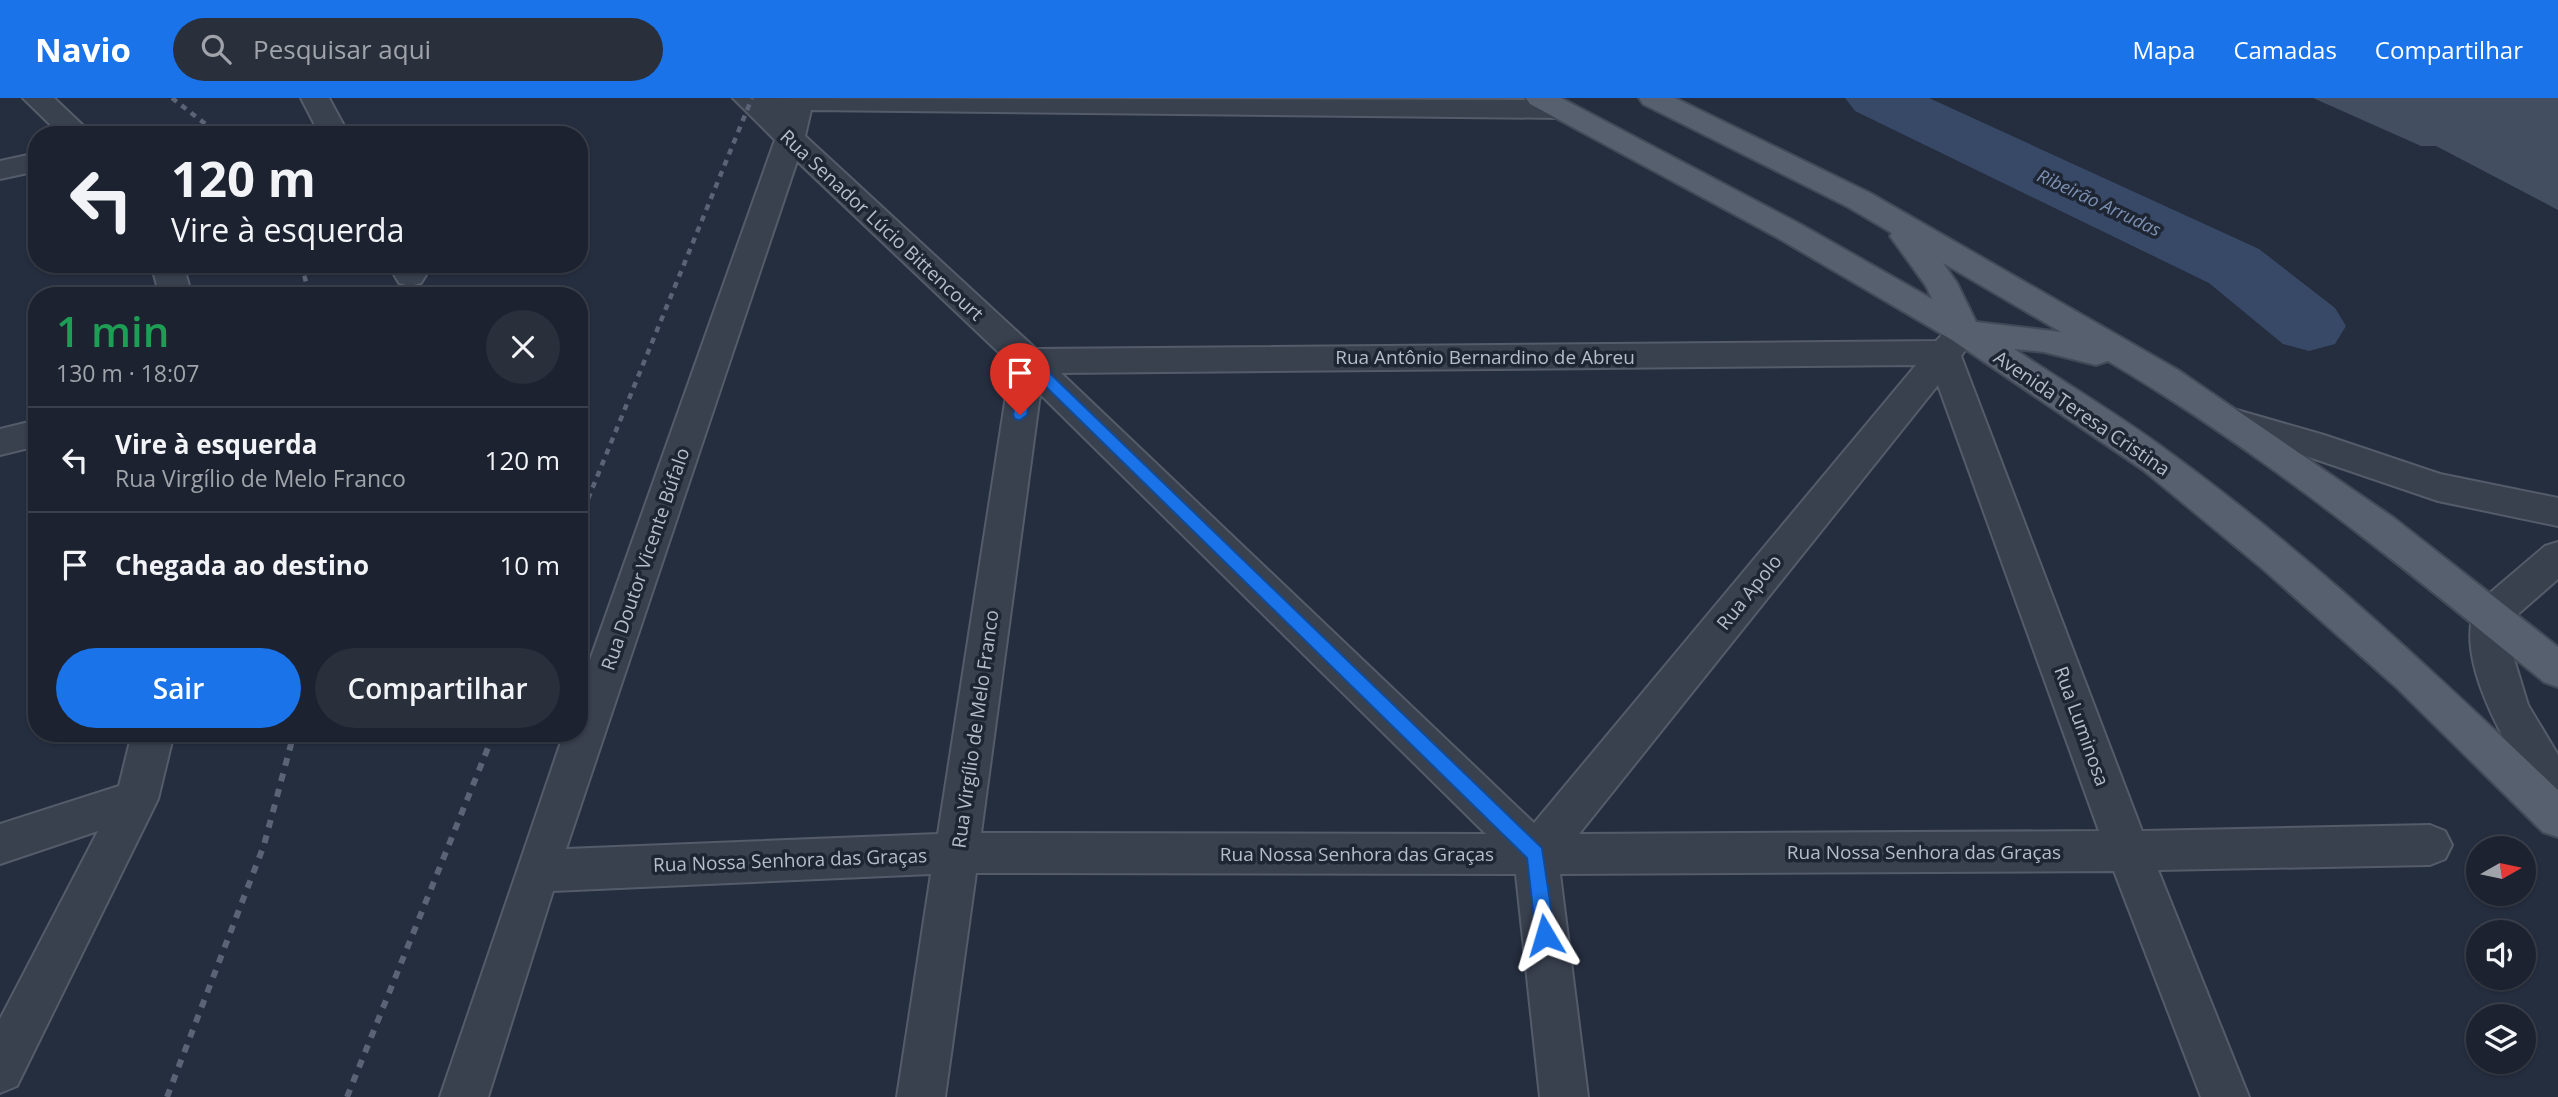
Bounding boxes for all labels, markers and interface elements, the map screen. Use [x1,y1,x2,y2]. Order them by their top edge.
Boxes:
search box [173,18,663,81]
text: Navio [35,27,131,72]
icon: search [197,30,235,68]
text: Pesquisar aqui [253,31,431,67]
text: Mapa [2132,33,2195,66]
text: Camadas [2233,33,2337,66]
text: Compartilhar [2375,33,2523,66]
street label: Rua Senador Lúcio Bittencourt [775,124,990,327]
text: 120 m [171,145,316,211]
icon: left [56,154,147,245]
water label: Ribeirão Arrudas [2034,163,2165,241]
text: Vire à esquerda [171,208,404,251]
text: 1 min [56,302,169,359]
button: close [486,310,560,384]
pin [990,343,1050,415]
street label: Rua Antônio Bernardino de Abreu [1335,344,1635,370]
street label: Avenida Teresa Cristina [1989,344,2175,482]
icon: arrive [1001,354,1039,392]
text: 130 m · 18:07 [56,357,199,389]
text: Vire à esquerda [115,426,317,462]
icon: left [56,441,94,479]
text: 120 m [485,442,560,478]
street label: Rua Doutor Vicente Búfalo [595,444,695,674]
text: Rua Virgílio de Melo Franco [115,462,406,494]
icon: arrive [56,546,94,584]
text: Chegada ao destino [115,547,369,583]
text: 10 m [499,547,560,583]
street label: Rua Apolo [1711,549,1787,635]
street label: Rua Virgílio de Melo Franco [945,608,1005,850]
button: Sair [56,648,301,728]
button: Compartilhar [315,648,560,728]
street label: Rua Luminosa [2048,663,2116,789]
north arrow [2466,836,2536,906]
map controls [2466,836,2536,1074]
street label: Rua Nossa Senhora das Graças [1787,839,2061,865]
street label: Rua Nossa Senhora das Graças [1220,841,1494,867]
street label: Rua Nossa Senhora das Graças [652,842,928,878]
position arrow [1508,898,1582,972]
button: sound [2466,920,2536,990]
button: layers [2466,1004,2536,1074]

